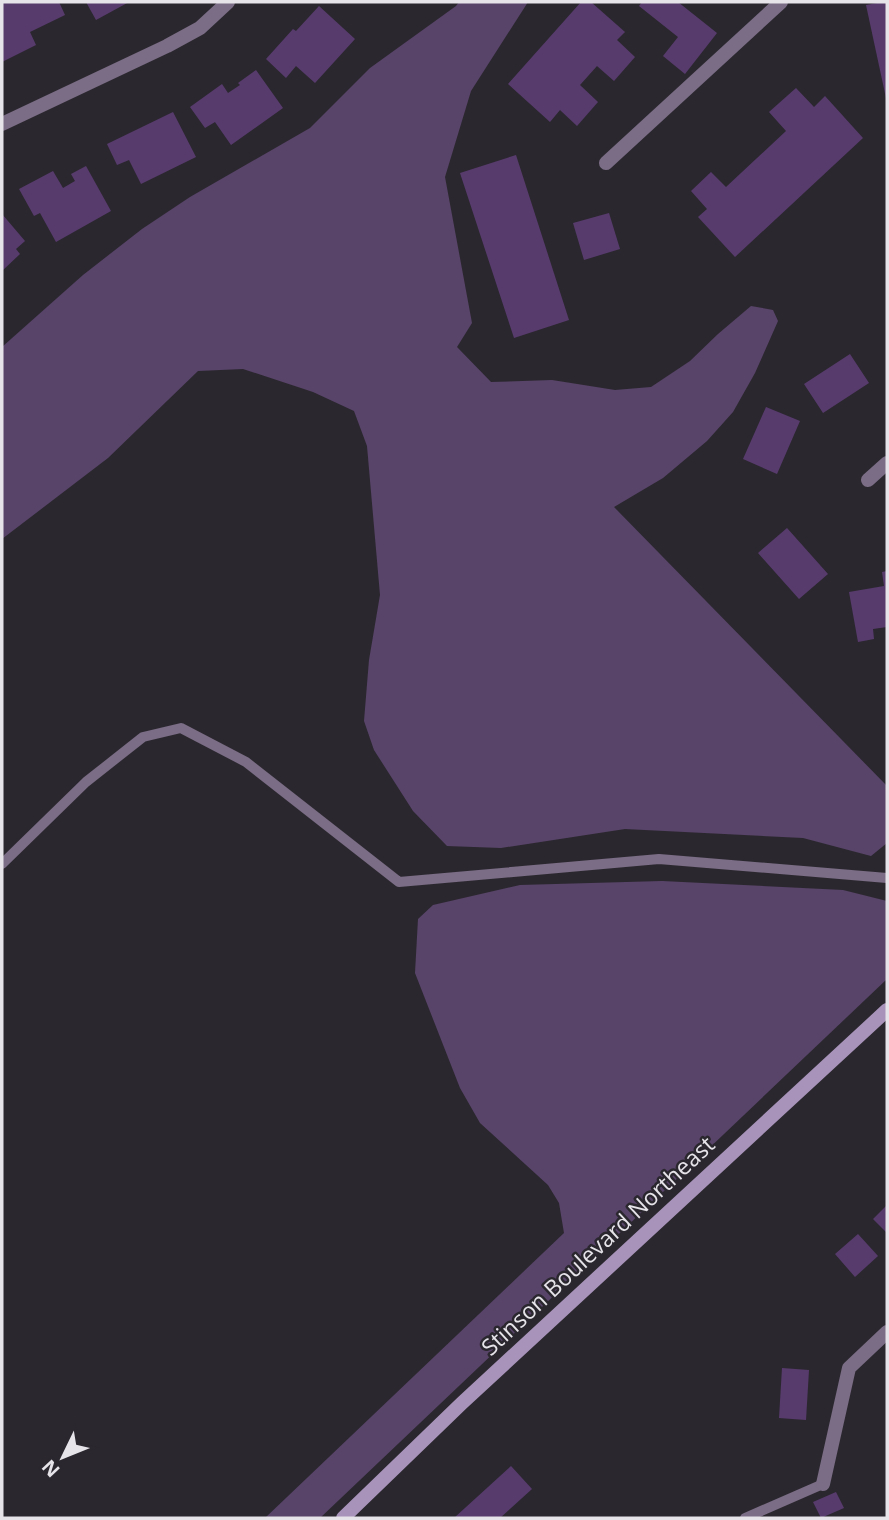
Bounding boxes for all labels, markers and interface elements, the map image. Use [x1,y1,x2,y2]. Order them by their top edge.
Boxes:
street label: Stinson Boulevard Northeast [474,1128,721,1362]
north arrow [28,1422,98,1492]
text: N [36,1454,65,1483]

